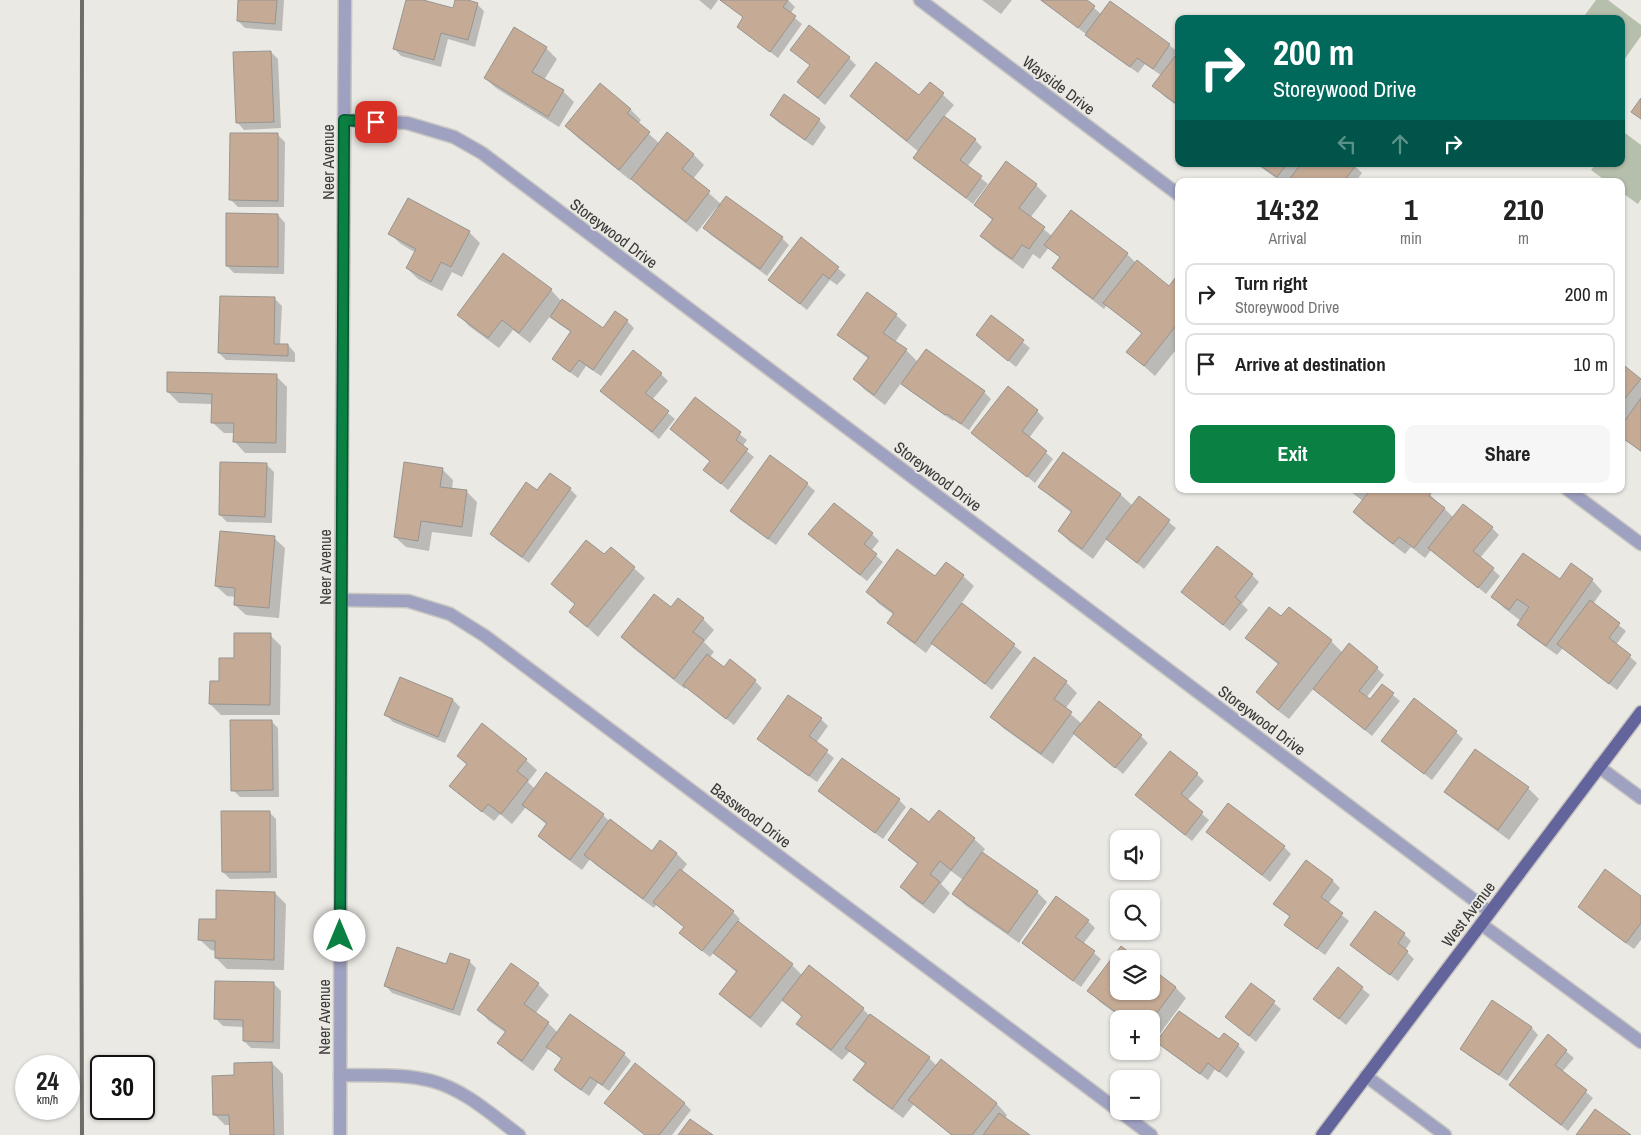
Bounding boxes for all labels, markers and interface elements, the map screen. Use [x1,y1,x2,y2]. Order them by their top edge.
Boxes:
text: 200 m [1273,29,1354,76]
icon: right [1190,35,1255,100]
street label: Wayside Drive [1018,50,1100,120]
text: Storeywood Drive [1273,74,1416,104]
pin [355,101,397,143]
icon: arrive [362,108,390,136]
street label: Neer Avenue [317,124,339,200]
icon: left [1333,130,1361,158]
icon: ahead [1386,130,1414,158]
icon: right [1439,130,1467,158]
text: 14:32 [1256,189,1319,229]
text: 1 [1404,189,1418,229]
text: 210 [1503,189,1544,229]
street label: Storeywood Drive [566,193,662,273]
text: Arrival [1269,227,1306,249]
text: min [1400,227,1422,249]
text: m [1518,227,1529,249]
text: Turn right [1235,270,1307,296]
icon: right [1192,280,1220,308]
text: 200 m [1565,281,1608,307]
text: Storeywood Drive [1235,296,1339,318]
icon: arrive [1192,350,1220,378]
text: Arrive at destination [1235,351,1386,377]
text: 10 m [1573,351,1608,377]
button: Exit [1190,425,1395,483]
button: Share [1405,425,1610,483]
street label: Storeywood Drive [890,436,986,516]
street label: Neer Avenue [314,529,336,605]
street label: Storeywood Drive [1214,680,1310,760]
street label: Basswood Drive [706,777,796,853]
map controls [1110,830,1160,1120]
button: sound [1110,830,1160,880]
street label: West Avenue [1436,877,1500,951]
button: search [1110,890,1160,940]
position arrow [313,909,365,961]
button: layers [1110,950,1160,1000]
street label: Neer Avenue [313,979,335,1055]
button: + [1110,1010,1160,1060]
speed limit sign: 30 [90,1055,155,1120]
text: 24 [36,1064,59,1098]
button: − [1110,1070,1160,1120]
text: km/h [37,1092,58,1108]

